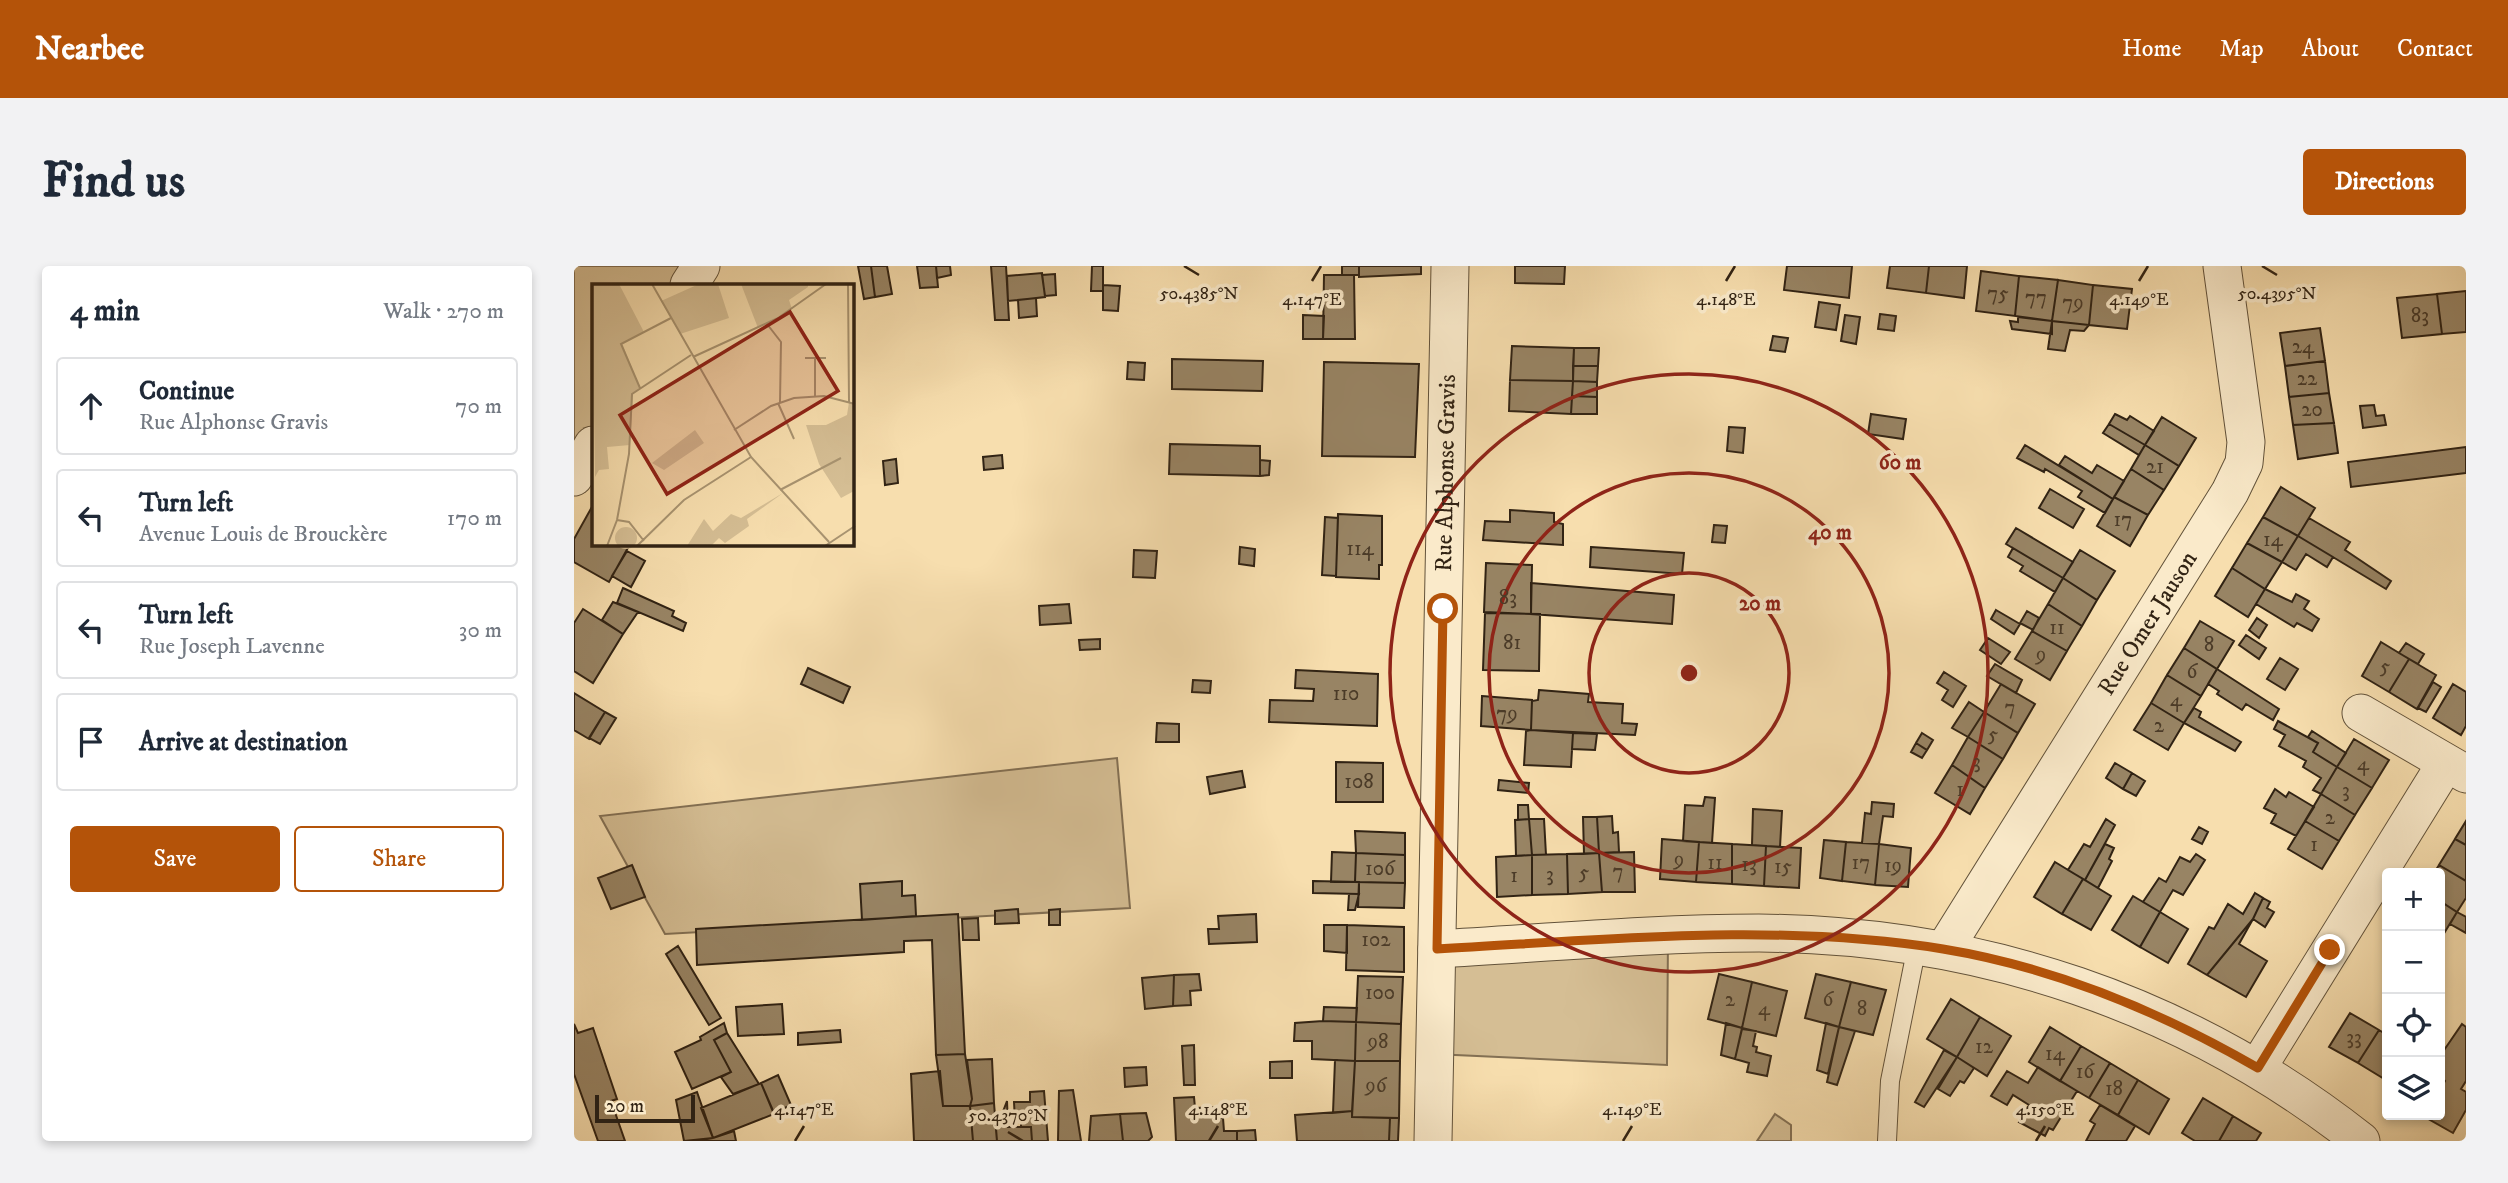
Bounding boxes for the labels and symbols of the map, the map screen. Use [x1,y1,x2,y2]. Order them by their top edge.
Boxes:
house number: 75 [1987,281,2009,307]
text: 50.4385°N [1160,283,1239,305]
text: 50.4395°N [2238,283,2317,305]
inset map [592,284,854,546]
house number: 77 [2025,285,2047,311]
text: 4.147°E [1282,289,1342,311]
text: 4.148°E [1696,289,1756,311]
text: 4.149°E [2109,289,2169,311]
house number: 79 [2062,290,2084,316]
house number: 83 [2411,303,2429,329]
house number: 24 [2292,334,2315,360]
house number: 22 [2297,366,2318,392]
street label: Rue Alphonse Gravis [1429,374,1463,572]
house number: 20 [2301,397,2323,423]
text: 60 m [1879,450,1921,476]
house number: 21 [2146,454,2164,480]
house number: 17 [2114,507,2132,533]
text: 40 m [1808,520,1852,546]
house number: 14 [2263,527,2284,553]
house number: 114 [1346,536,1375,562]
street label: Rue Omer Jauson [2092,545,2205,701]
house number: 83 [1499,585,1517,611]
text: 20 m [1739,591,1781,617]
route start [1427,593,1458,624]
house number: 11 [2049,615,2065,641]
house number: 81 [1503,630,1521,656]
house number: 8 [2204,632,2214,658]
house number: 9 [2035,642,2046,668]
house number: 5 [2380,654,2390,680]
house number: 6 [2187,659,2199,685]
centre of rings [1677,661,1701,685]
house number: 110 [1333,681,1359,707]
house number: 4 [2170,687,2183,713]
house number: 7 [2004,695,2016,721]
house number: 79 [1496,701,1518,727]
house number: 2 [2154,713,2165,739]
house number: 5 [1988,722,1998,748]
house number: 3 [1973,749,1981,775]
house number: 4 [2357,751,2370,777]
house number: 108 [1344,769,1374,795]
house number: 1 [1956,777,1964,803]
house number: 3 [2342,778,2350,804]
house number: 2 [2325,805,2336,831]
house number: 1 [2310,832,2318,858]
house number: 9 [1673,847,1684,873]
house number: 11 [1707,850,1723,876]
house number: 17 [1852,850,1870,876]
house number: 13 [1741,852,1757,878]
house number: 19 [1884,853,1902,879]
house number: 15 [1774,854,1792,880]
house number: 106 [1365,856,1396,882]
house number: 7 [1612,859,1624,885]
house number: 5 [1579,860,1589,886]
house number: 3 [1546,862,1554,888]
house number: 1 [1510,863,1518,889]
house number: 102 [1361,927,1391,953]
route end [2314,934,2345,965]
house number: 100 [1365,980,1395,1006]
house number: 2 [1725,987,1736,1013]
house number: 6 [1823,987,1835,1013]
house number: 4 [1758,996,1771,1022]
house number: 8 [1857,996,1867,1022]
house number: 33 [2346,1025,2362,1051]
house number: 98 [1367,1029,1389,1055]
house number: 12 [1975,1034,1994,1060]
house number: 14 [2045,1041,2066,1067]
house number: 16 [2076,1059,2095,1085]
house number: 96 [1364,1073,1388,1099]
house number: 18 [2105,1076,2123,1102]
scale bar [595,1092,695,1124]
text: 4.147°E [774,1099,834,1121]
text: 4.148°E [1188,1099,1248,1121]
text: 4.149°E [1602,1099,1662,1121]
text: 4.150°E [2016,1099,2075,1121]
text: 50.4370°N [968,1105,1048,1127]

